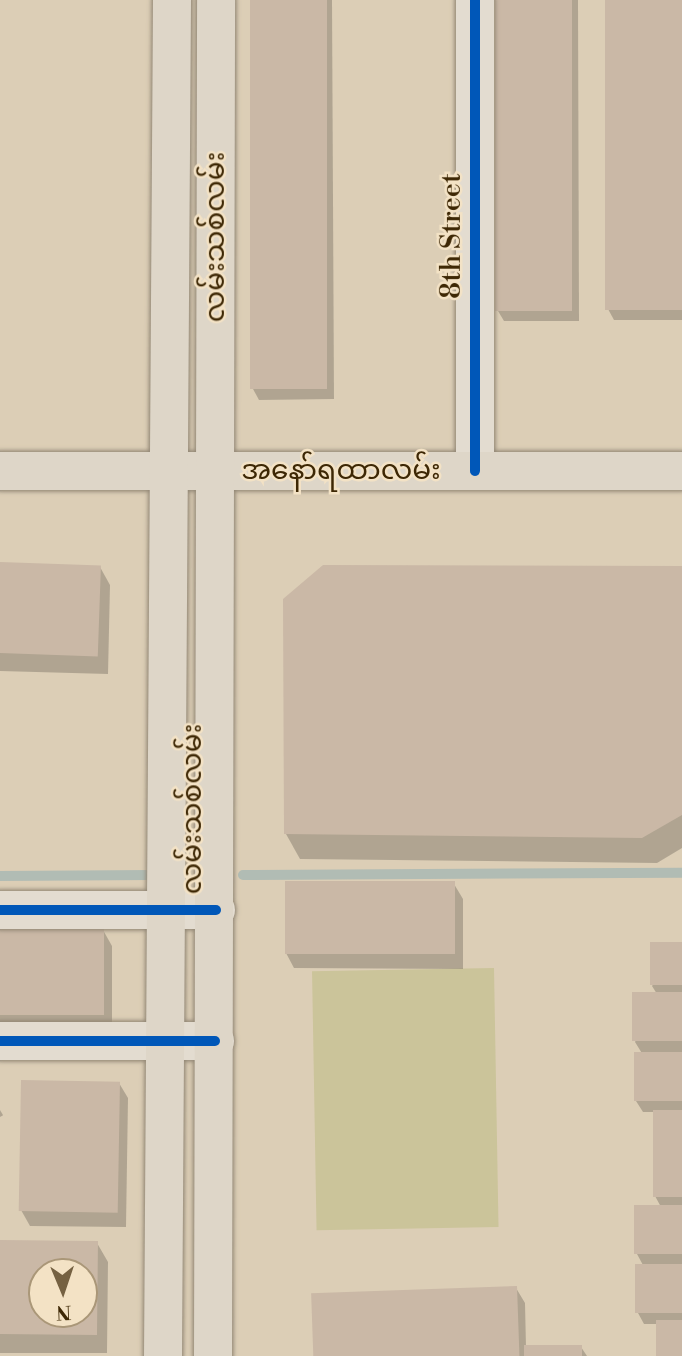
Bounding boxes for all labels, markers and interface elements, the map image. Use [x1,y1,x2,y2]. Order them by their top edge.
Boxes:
street label: လမ်းသစ်လမ်း [199,152,233,322]
street label: 8th Street [435,173,469,299]
street label: အနော်ရထာလမ်း [241,454,441,488]
street label: လမ်းသစ်လမ်း [176,724,210,894]
north arrow [28,1258,98,1328]
text: N [56,1300,72,1324]

